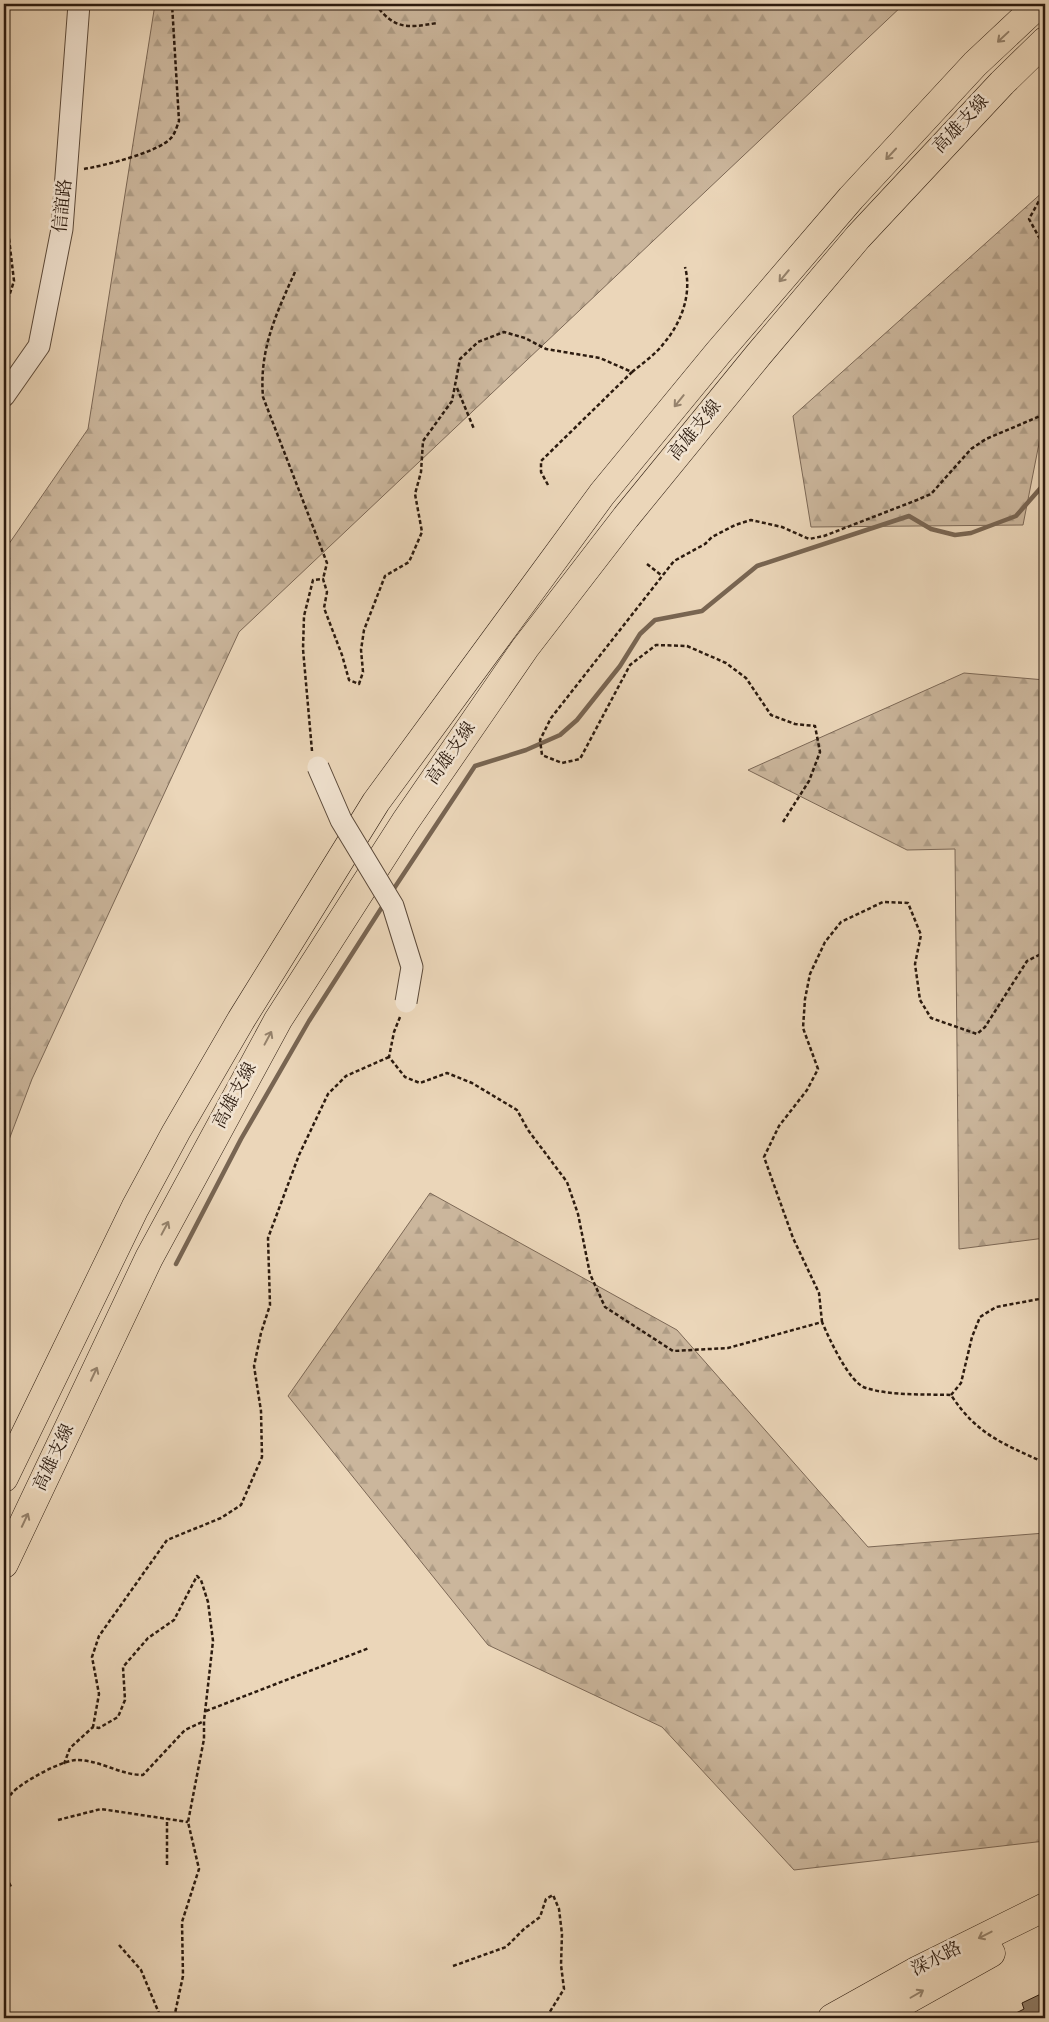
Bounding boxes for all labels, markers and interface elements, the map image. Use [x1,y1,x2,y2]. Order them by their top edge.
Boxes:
one-way arrow [997,31,1010,43]
street label: 高雄支線 [928,90,996,160]
one-way arrow [885,148,897,161]
street label: 信誼路 [48,178,80,234]
one-way arrow [778,270,789,283]
one-way arrow [674,394,685,407]
street label: 高雄支線 [663,395,729,467]
street label: 高雄支線 [421,717,483,791]
one-way arrow [263,1031,273,1046]
street label: 高雄支線 [208,1058,264,1134]
one-way arrow [161,1221,171,1235]
one-way arrow [90,1367,100,1382]
street label: 高雄支線 [28,1420,82,1496]
one-way arrow [20,1513,30,1528]
one-way arrow [978,1930,993,1940]
street label: 深水路 [907,1936,967,1984]
one-way arrow [910,1989,925,1999]

